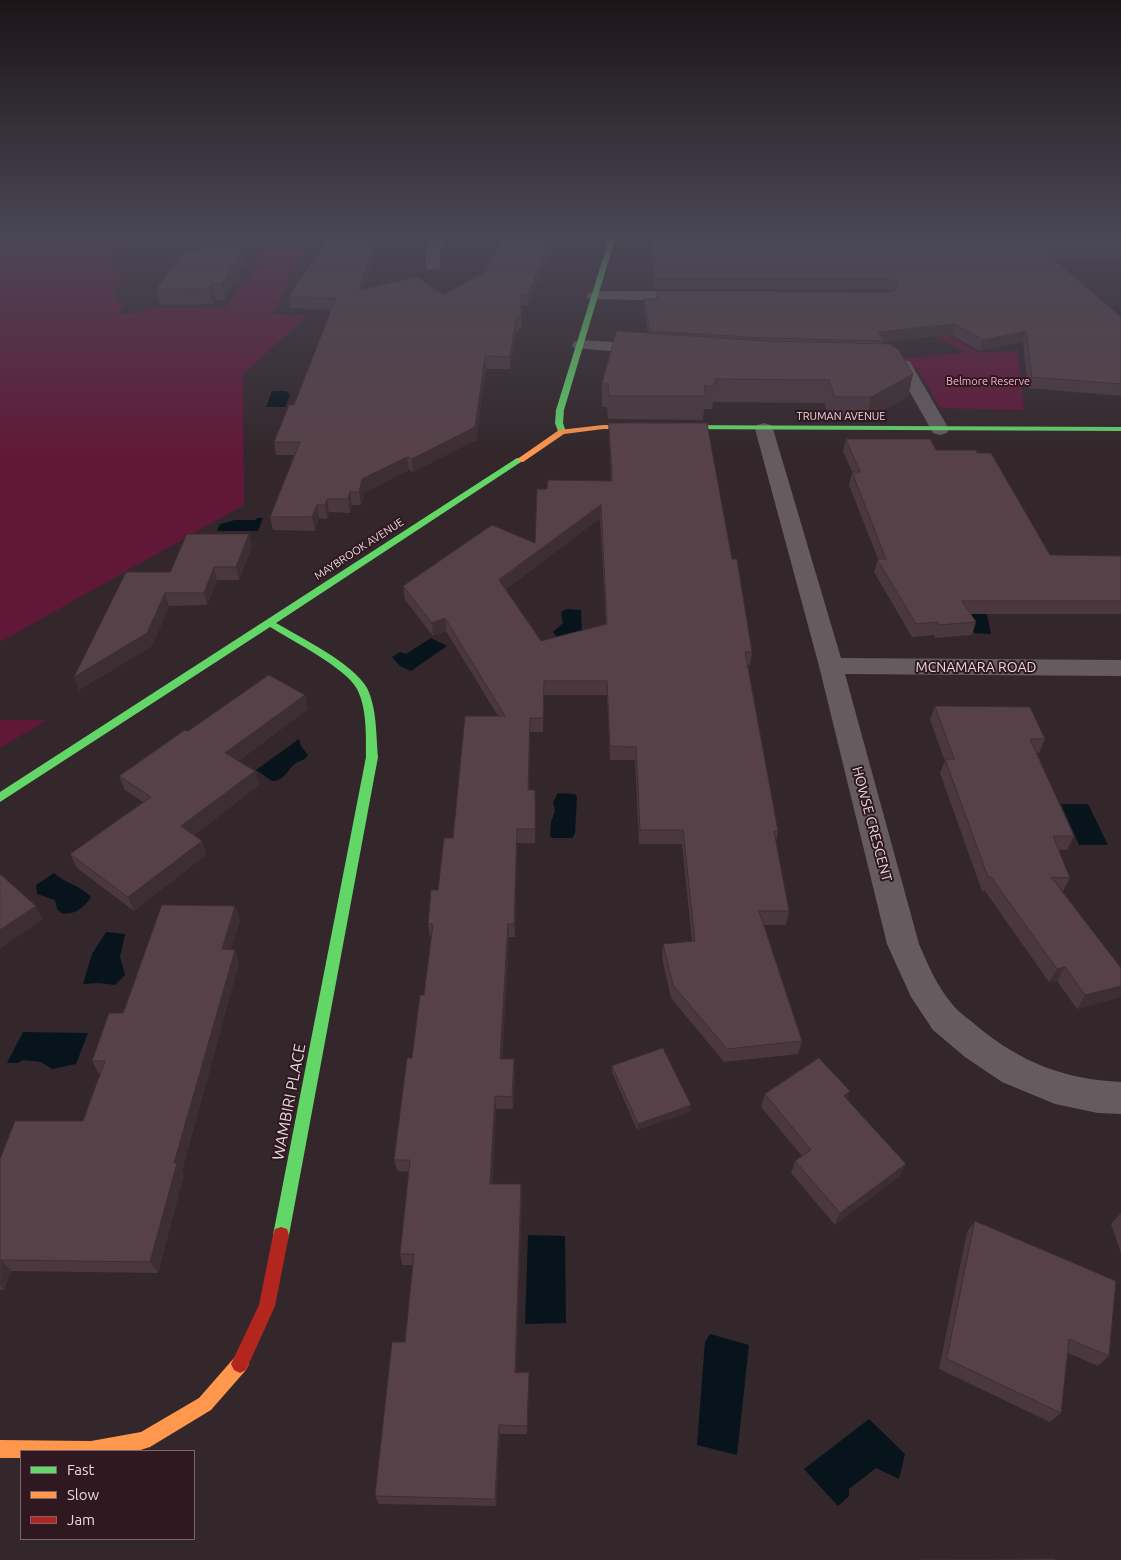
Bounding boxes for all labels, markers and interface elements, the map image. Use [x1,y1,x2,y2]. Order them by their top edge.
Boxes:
park label: Belmore Reserve [946,374,1030,388]
street label: TRUMAN AVENUE [797,409,885,423]
street label: MAYBROOK AVENUE [312,515,406,583]
street label: MCNAMARA ROAD [916,659,1036,675]
street label: HOWSE CRESCENT [849,765,895,883]
street label: WAMBIRI PLACE [268,1042,310,1162]
legend [20,1450,195,1540]
text: Fast [67,1461,94,1478]
text: Slow [67,1486,99,1503]
text: Jam [67,1511,95,1528]

